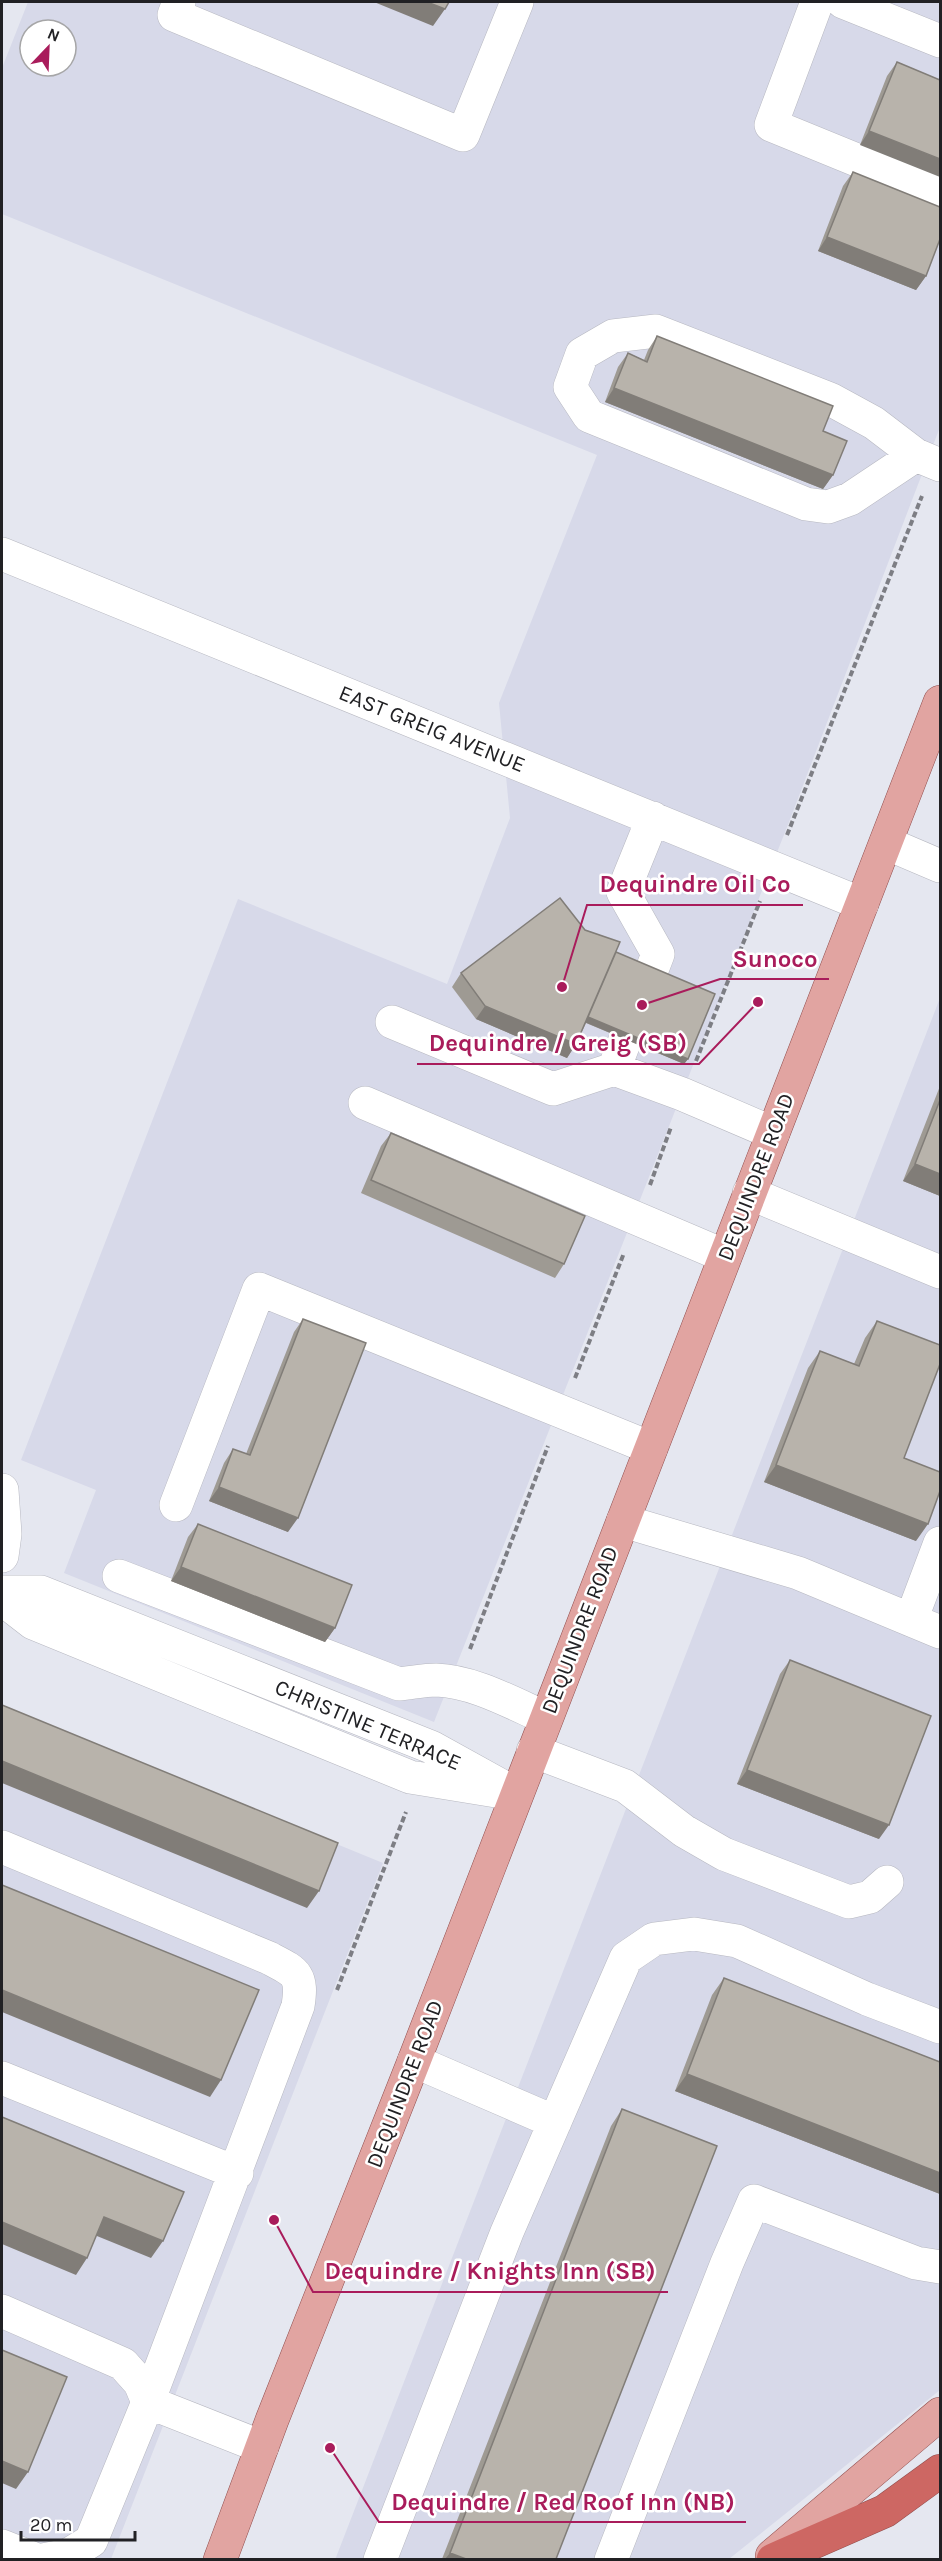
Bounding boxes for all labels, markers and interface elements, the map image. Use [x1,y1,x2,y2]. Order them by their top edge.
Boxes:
north arrow [18,18,78,78]
text: N [45,24,63,46]
street label: EAST GREIG AVENUE [335,680,529,778]
callout: Dequindre Oil Co [587,863,803,905]
text: Dequindre Oil Co [599,870,791,898]
callout: Sunoco [720,937,829,979]
text: Sunoco [732,945,818,973]
callout: Dequindre / Greig (SB) [417,1022,699,1064]
text: Dequindre / Greig (SB) [429,1029,687,1057]
street label: DEQUINDRE ROAD [712,1090,800,1264]
street label: DEQUINDRE ROAD [536,1543,624,1717]
street label: CHRISTINE TERRACE [271,1674,465,1776]
street label: DEQUINDRE ROAD [361,1997,449,2171]
callout: Dequindre / Knights Inn (SB) [313,2250,668,2292]
text: Dequindre / Knights Inn (SB) [325,2257,656,2285]
callout: Dequindre / Red Roof Inn (NB) [379,2480,746,2522]
text: Dequindre / Red Roof Inn (NB) [391,2488,735,2516]
scale bar [21,2504,135,2542]
text: 20 m [30,2514,72,2536]

